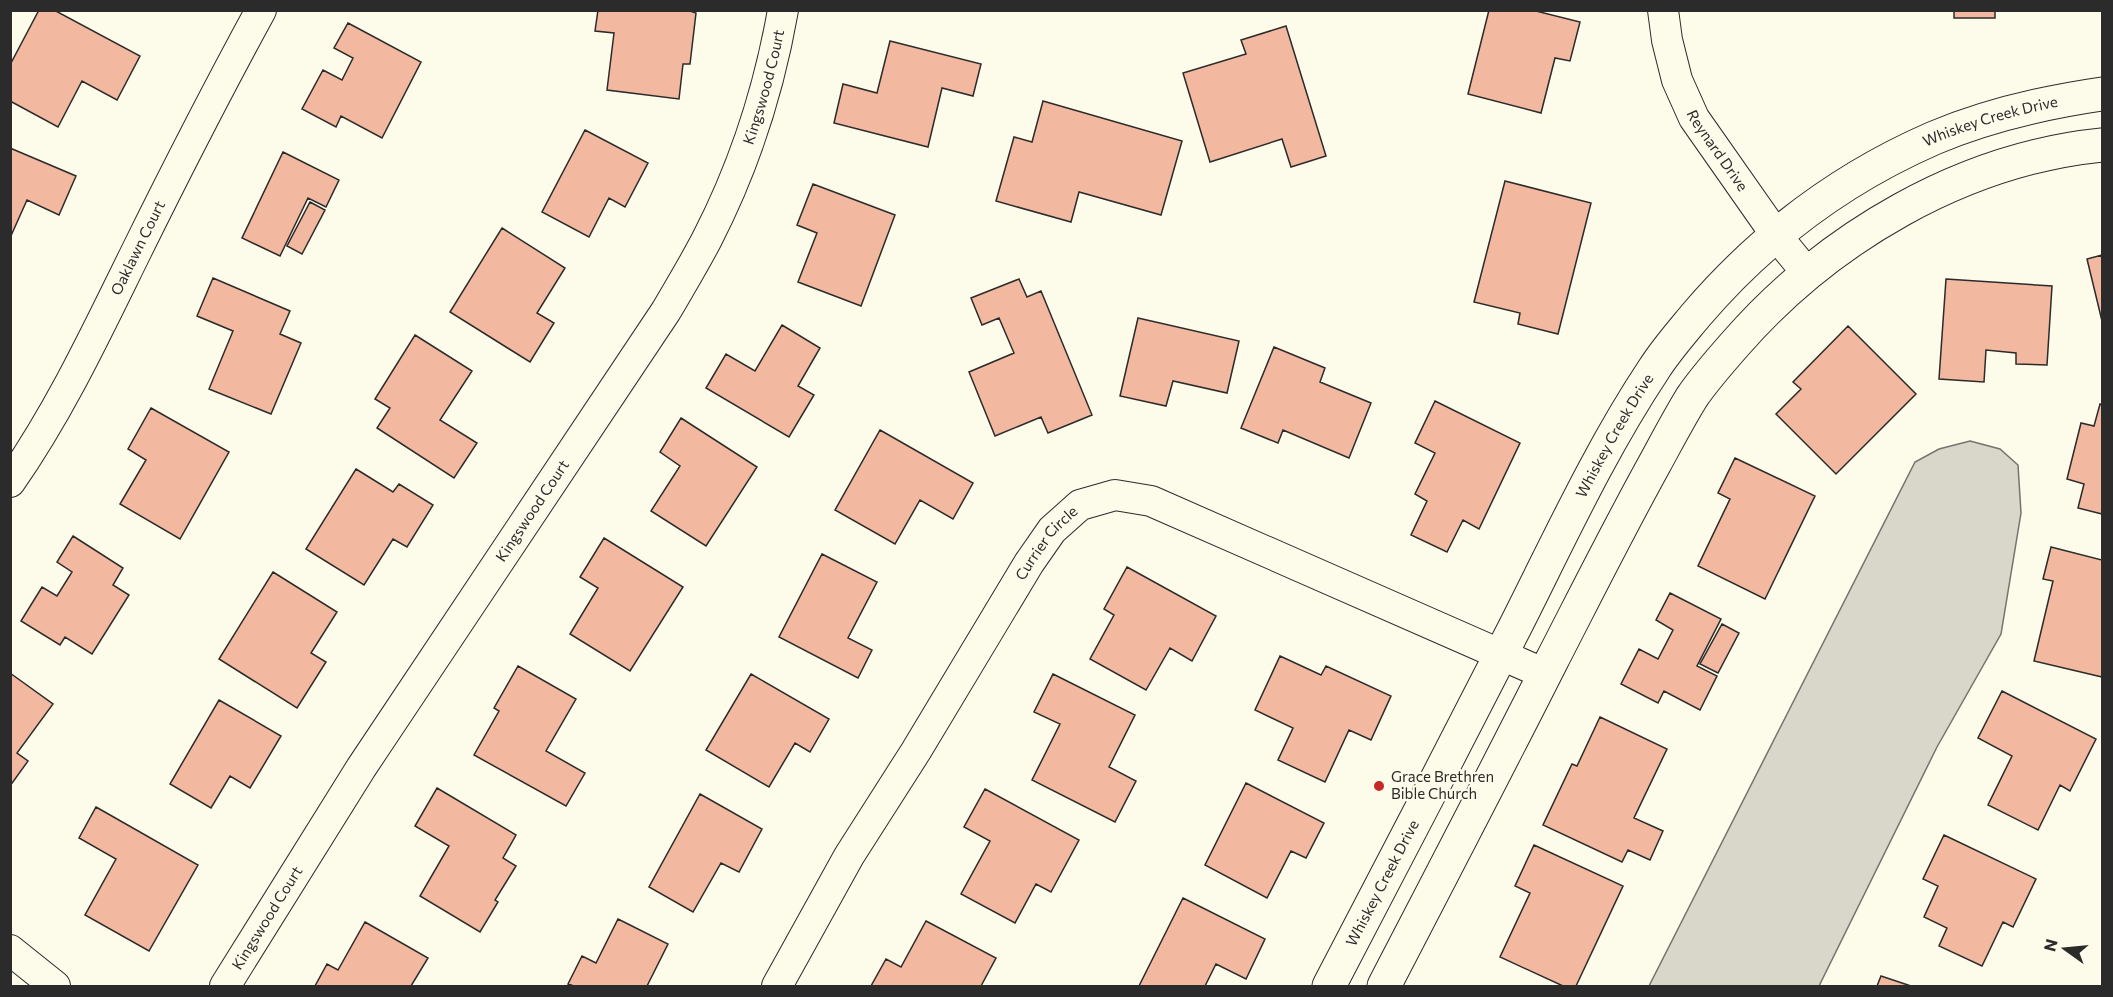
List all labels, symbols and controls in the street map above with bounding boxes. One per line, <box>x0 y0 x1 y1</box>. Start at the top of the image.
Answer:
street label: Kingswood Court <box>739 28 787 147</box>
street label: Whiskey Creek Drive <box>1920 92 2059 150</box>
street label: Reynard Drive <box>1684 107 1752 194</box>
street label: Oaklawn Court <box>106 197 168 298</box>
street label: Whiskey Creek Drive <box>1571 370 1657 500</box>
street label: Kingswood Court <box>491 456 572 565</box>
street label: Currier Circle <box>1011 502 1081 583</box>
place label: Grace Brethren Bible Church <box>1391 767 1494 802</box>
marker: Grace Brethren Bible Church <box>1372 779 1386 793</box>
street label: Whiskey Creek Drive <box>1341 816 1422 949</box>
street label: Kingswood Court <box>228 863 305 973</box>
north arrow <box>2035 919 2095 979</box>
text: N <box>2039 937 2061 953</box>

